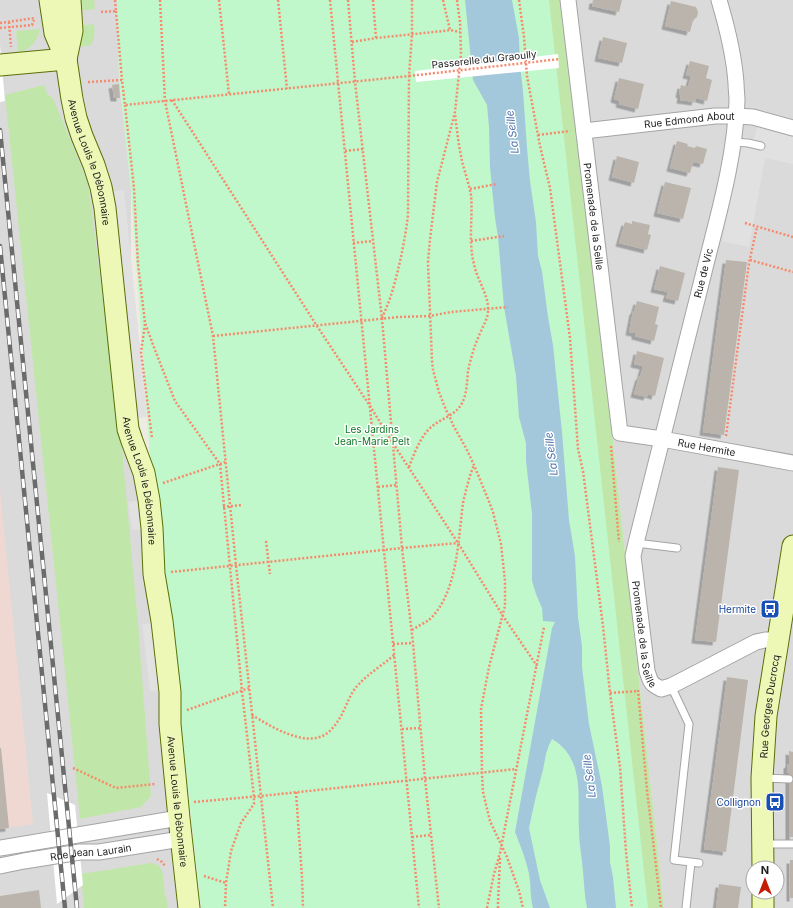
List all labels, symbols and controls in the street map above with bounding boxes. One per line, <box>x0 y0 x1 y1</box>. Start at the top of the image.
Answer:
street label: Passerelle du Graoully <box>431 47 537 70</box>
street label: Avenue Louis le Débonnaire <box>66 98 113 226</box>
water label: La Seille <box>502 109 522 155</box>
street label: Rue Edmond About <box>643 110 735 130</box>
street label: Promenade de la Seille <box>582 162 606 271</box>
street label: Rue de Vic <box>691 247 715 299</box>
street label: Avenue Louis le Débonnaire <box>121 416 159 545</box>
park label: Les Jardins Jean-Marie Pelt <box>334 423 410 447</box>
water label: La Seille <box>541 431 561 477</box>
street label: Rue Hermite <box>677 436 737 458</box>
street label: Promenade de la Seille <box>630 580 659 690</box>
bus stop icon: Hermite <box>759 598 781 620</box>
place label: Hermite <box>719 603 756 615</box>
street label: Rue Georges Ducrocq <box>757 654 782 759</box>
street label: Avenue Louis le Débonnaire <box>165 735 190 868</box>
water label: La Seille <box>579 753 599 799</box>
bus stop icon: Collignon <box>764 791 786 813</box>
place label: Collignon <box>716 796 761 808</box>
street label: Rue Jean Laurain <box>49 841 132 863</box>
north arrow <box>745 860 785 900</box>
text: N <box>761 863 769 877</box>

